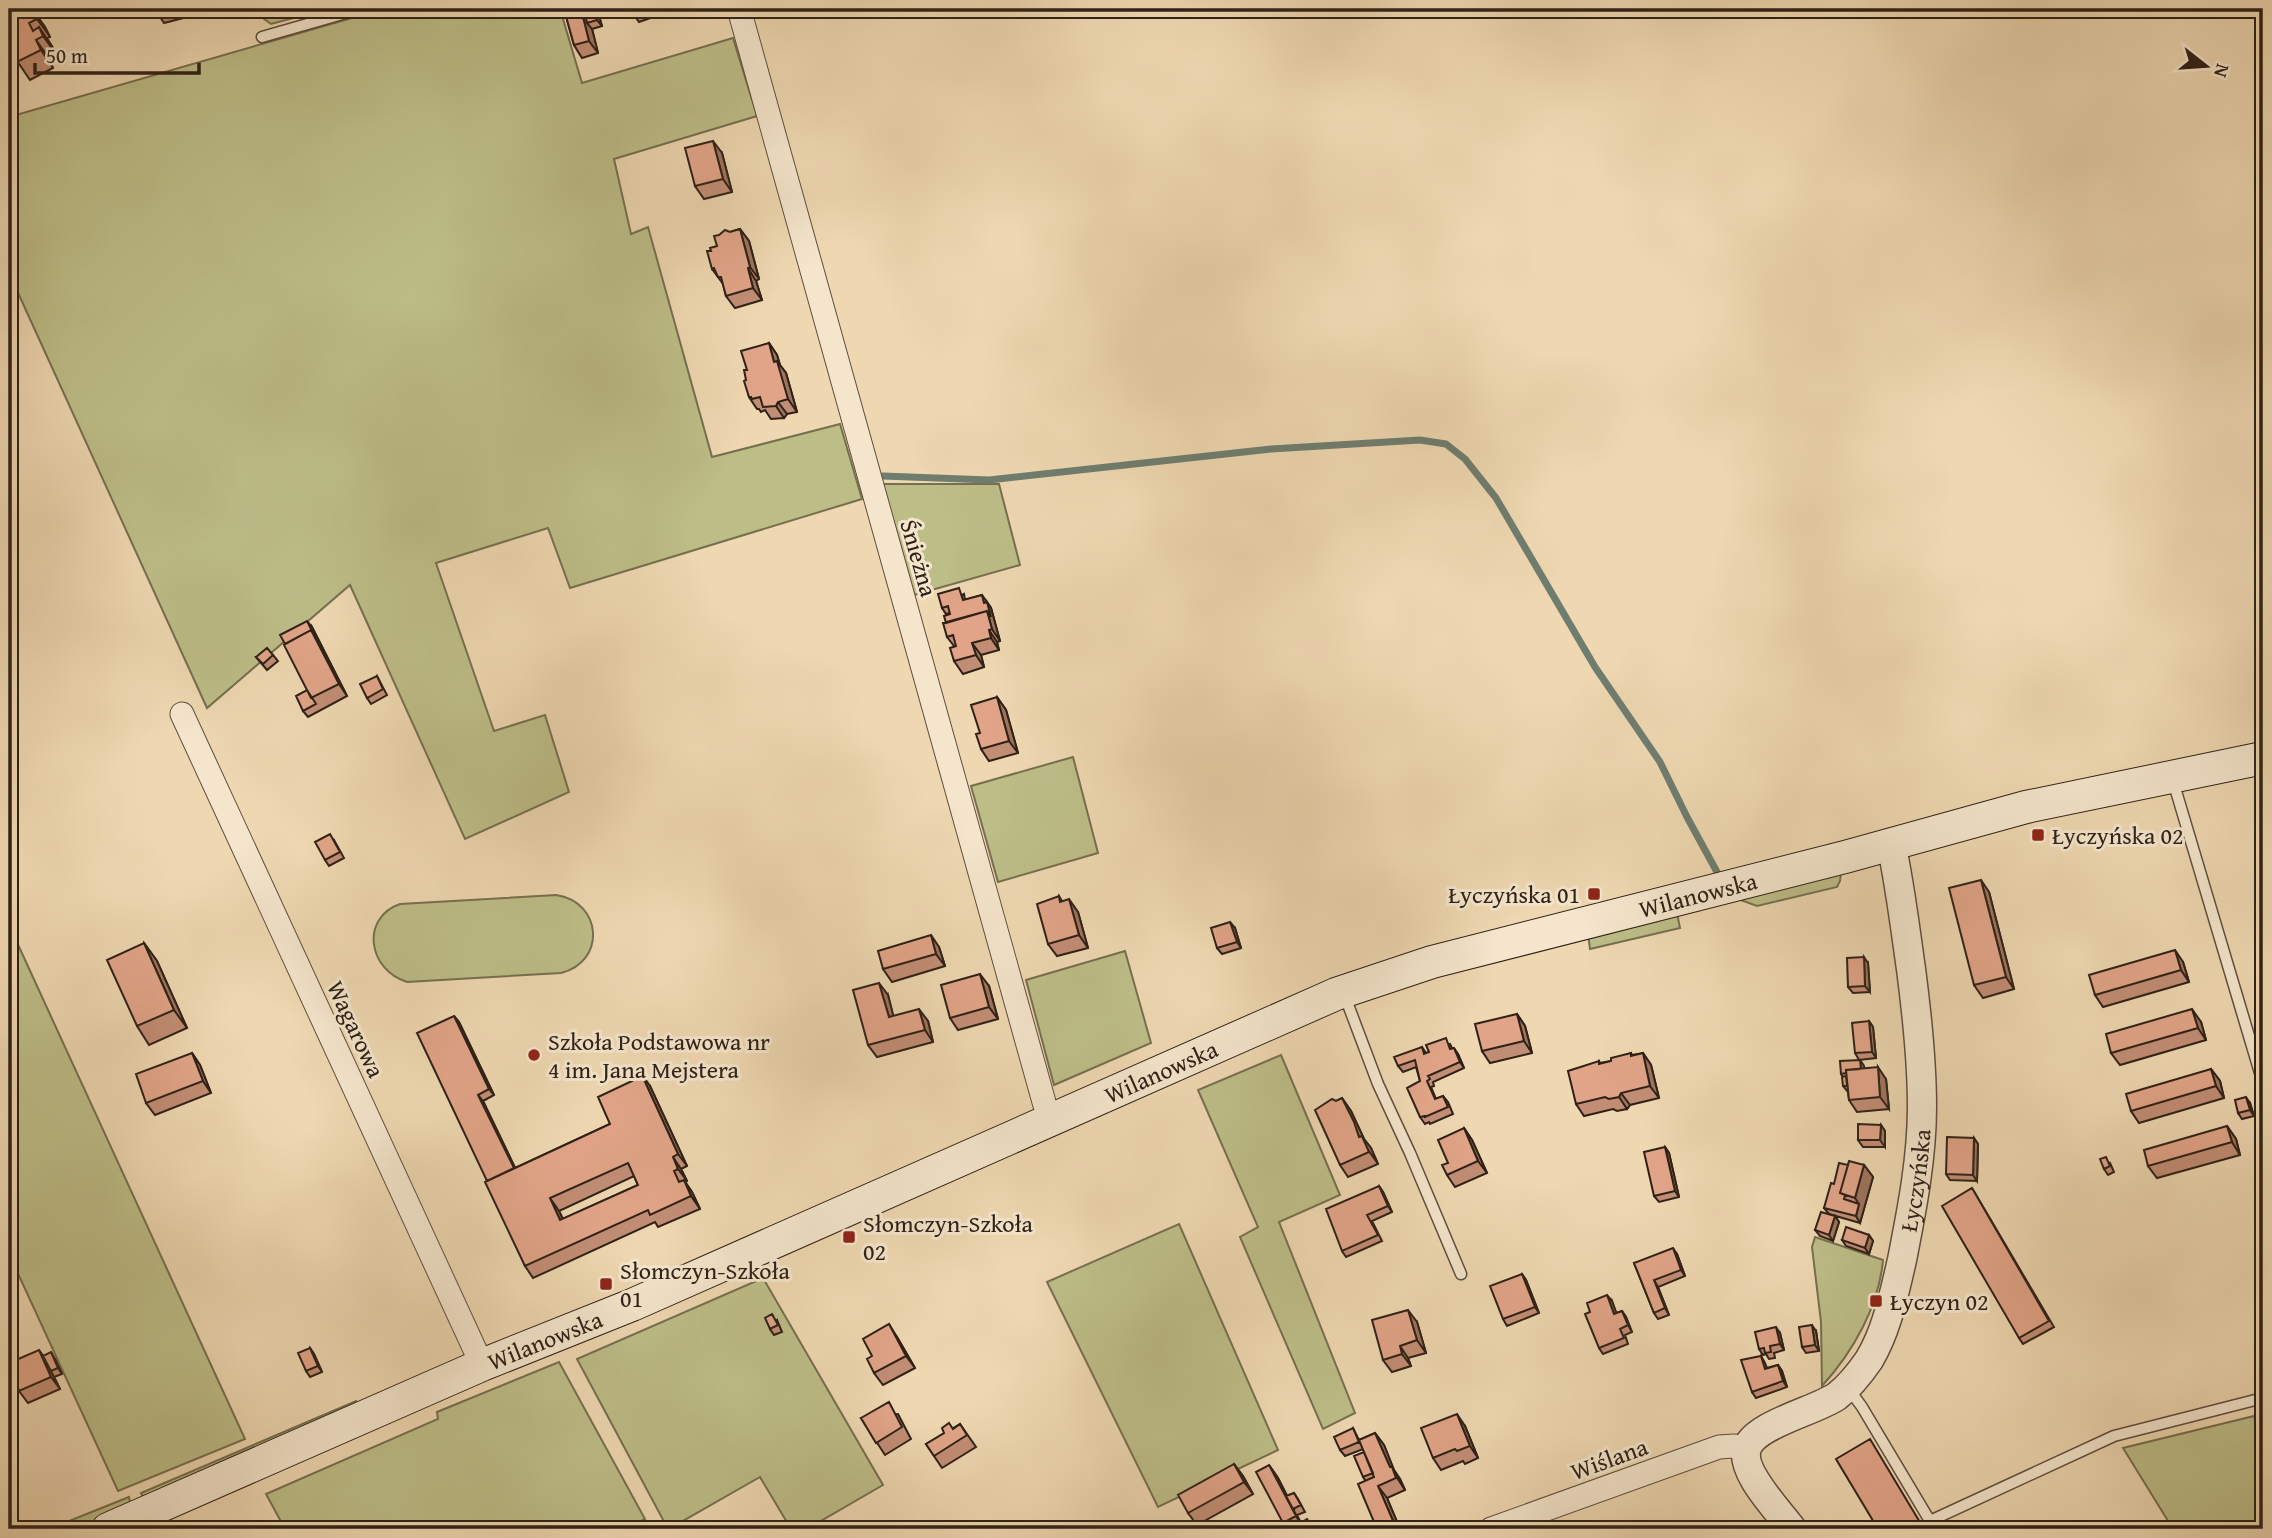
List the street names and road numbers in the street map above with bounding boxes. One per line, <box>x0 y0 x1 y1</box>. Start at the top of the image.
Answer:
street label: Śnieżna <box>891 515 947 601</box>
street label: Wilanowska <box>1635 862 1761 926</box>
street label: Wagarowa <box>318 975 394 1084</box>
street label: Wilanowska <box>1098 1031 1224 1112</box>
street label: Łyczyńska <box>1890 1127 1939 1235</box>
street label: Wilanowska <box>482 1301 608 1379</box>
street label: Wiślana <box>1566 1429 1653 1489</box>

